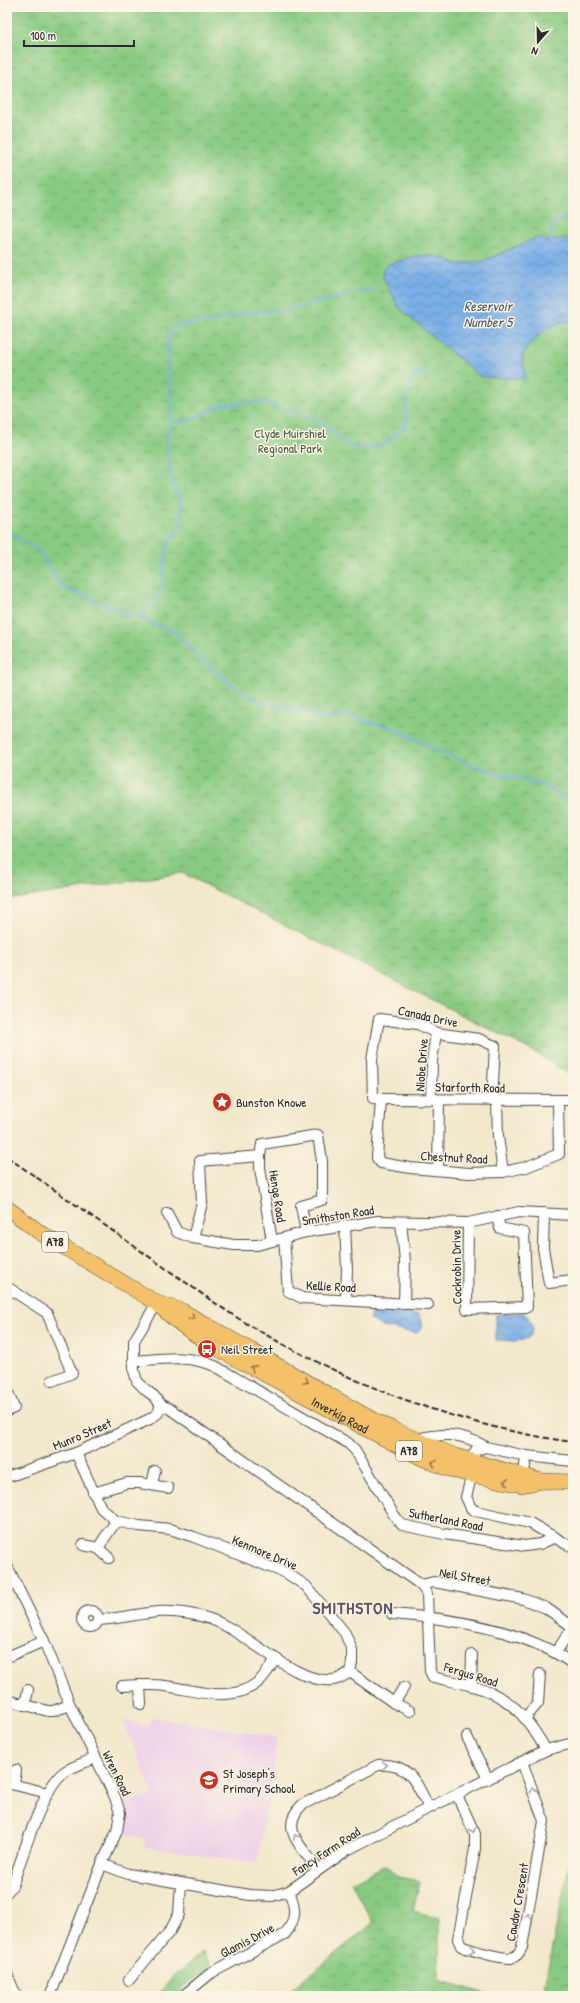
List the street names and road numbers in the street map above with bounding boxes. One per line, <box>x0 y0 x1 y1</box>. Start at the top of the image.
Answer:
street label: Canada Drive <box>396 1001 460 1031</box>
street label: Niobe Drive <box>410 1038 432 1092</box>
street label: Starforth Road <box>435 1077 505 1097</box>
street label: Chestnut Road <box>420 1146 488 1168</box>
street label: Henge Road <box>265 1169 291 1223</box>
street label: Smithston Road <box>301 1200 375 1230</box>
street label: Cockrobin Drive <box>446 1230 466 1304</box>
road number: A78 <box>42 1232 68 1252</box>
street label: Kellie Road <box>306 1276 356 1296</box>
street label: Inverkip Road <box>308 1392 372 1438</box>
street label: Munro Street <box>50 1413 115 1454</box>
road number: A78 <box>396 1441 422 1461</box>
street label: Sutherland Road <box>407 1503 485 1535</box>
street label: Kenmore Drive <box>229 1530 301 1574</box>
street label: Neil Street <box>438 1563 493 1589</box>
street label: Fergus Road <box>441 1657 500 1691</box>
street label: Wren Road <box>98 1747 136 1799</box>
street label: Fancy Farm Road <box>288 1822 363 1880</box>
street label: Cawdor Crescent <box>501 1861 533 1943</box>
street label: Glamis Drive <box>217 1918 277 1962</box>

